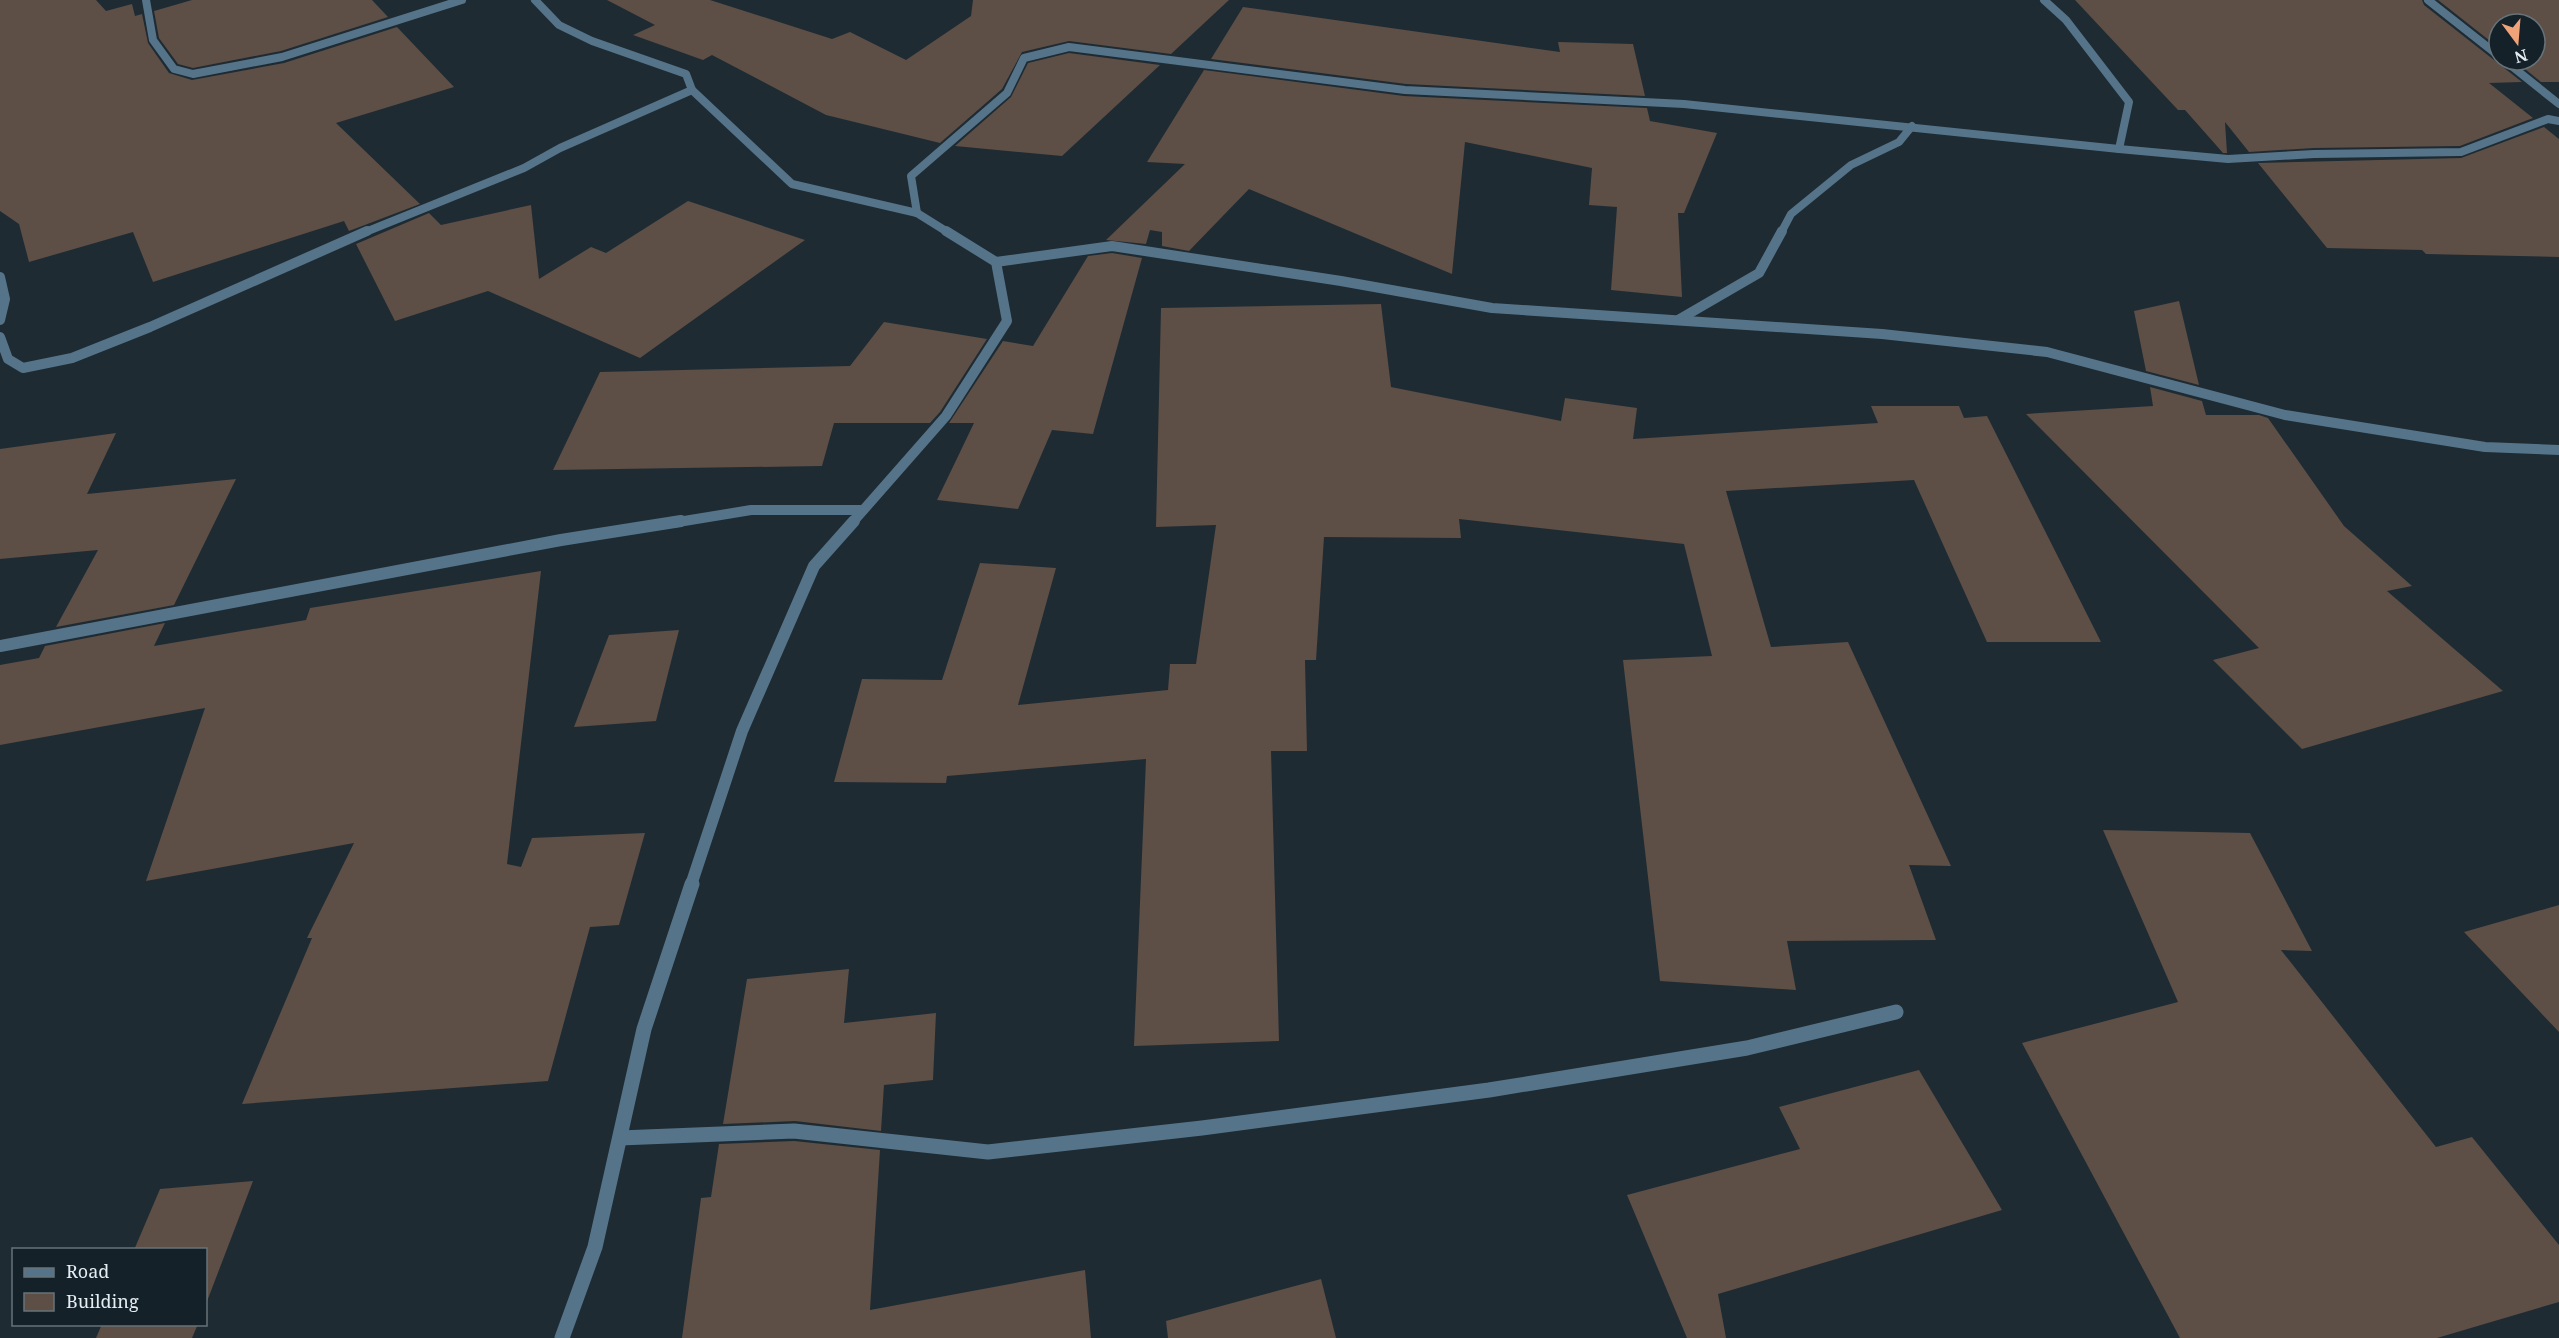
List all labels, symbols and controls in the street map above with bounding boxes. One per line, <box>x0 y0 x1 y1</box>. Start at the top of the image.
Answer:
north arrow <box>2487 12 2547 72</box>
text: N <box>2512 44 2530 69</box>
legend <box>12 1248 207 1326</box>
text: Road <box>66 1259 109 1283</box>
text: Building <box>66 1289 139 1313</box>

